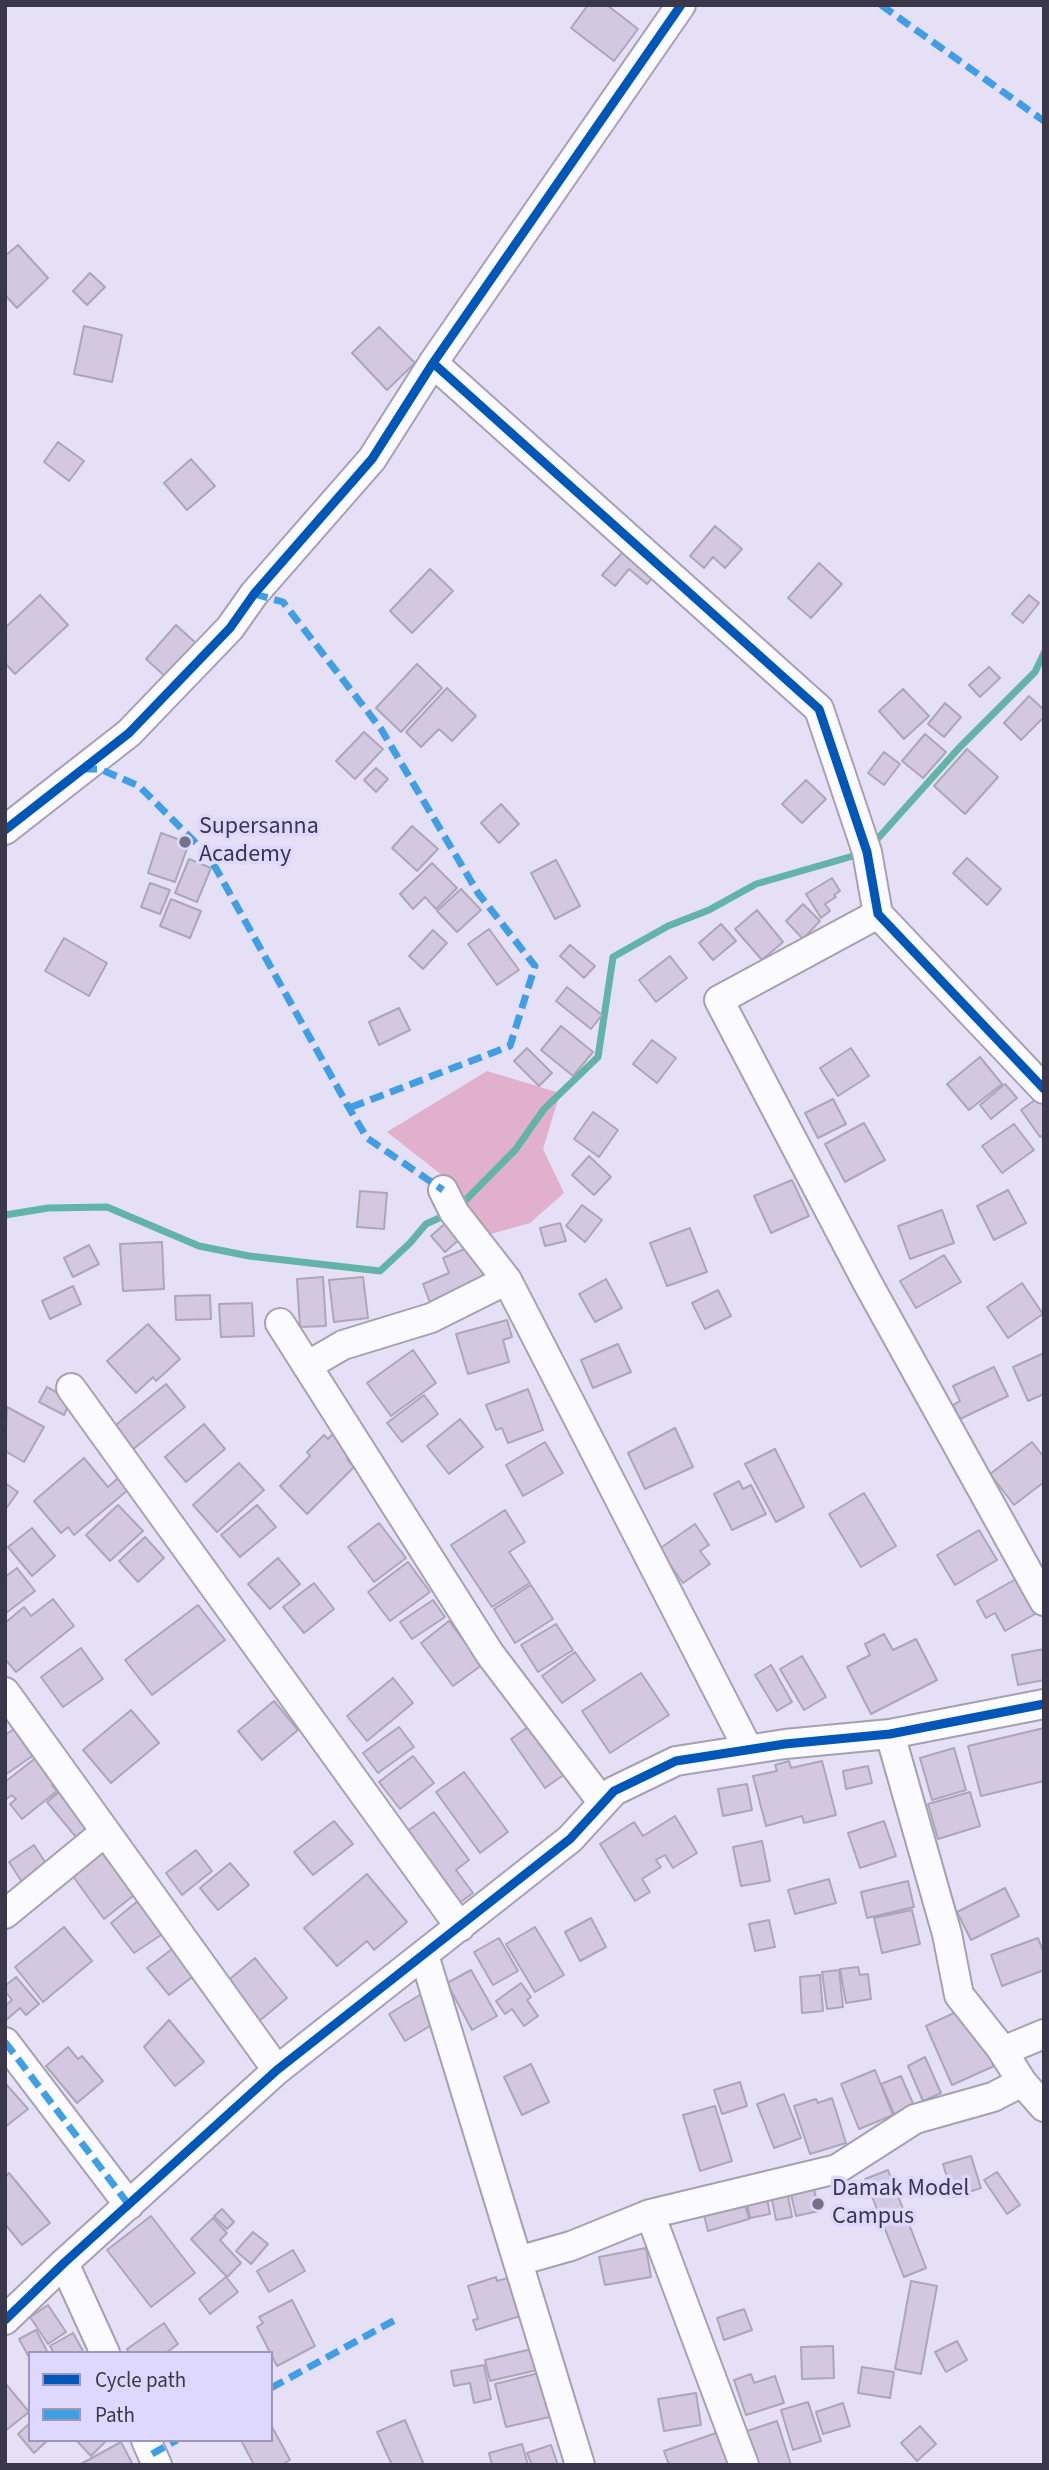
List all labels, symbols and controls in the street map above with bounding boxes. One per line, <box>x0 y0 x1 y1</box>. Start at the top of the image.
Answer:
place label: Supersanna Academy <box>199 814 319 870</box>
marker: Supersanna Academy <box>177 834 193 850</box>
place label: Damak Model Campus <box>832 2176 969 2232</box>
marker: Damak Model Campus <box>810 2196 826 2212</box>
legend <box>28 2351 273 2442</box>
text: Cycle path <box>95 2365 186 2395</box>
text: Path <box>95 2400 135 2430</box>

